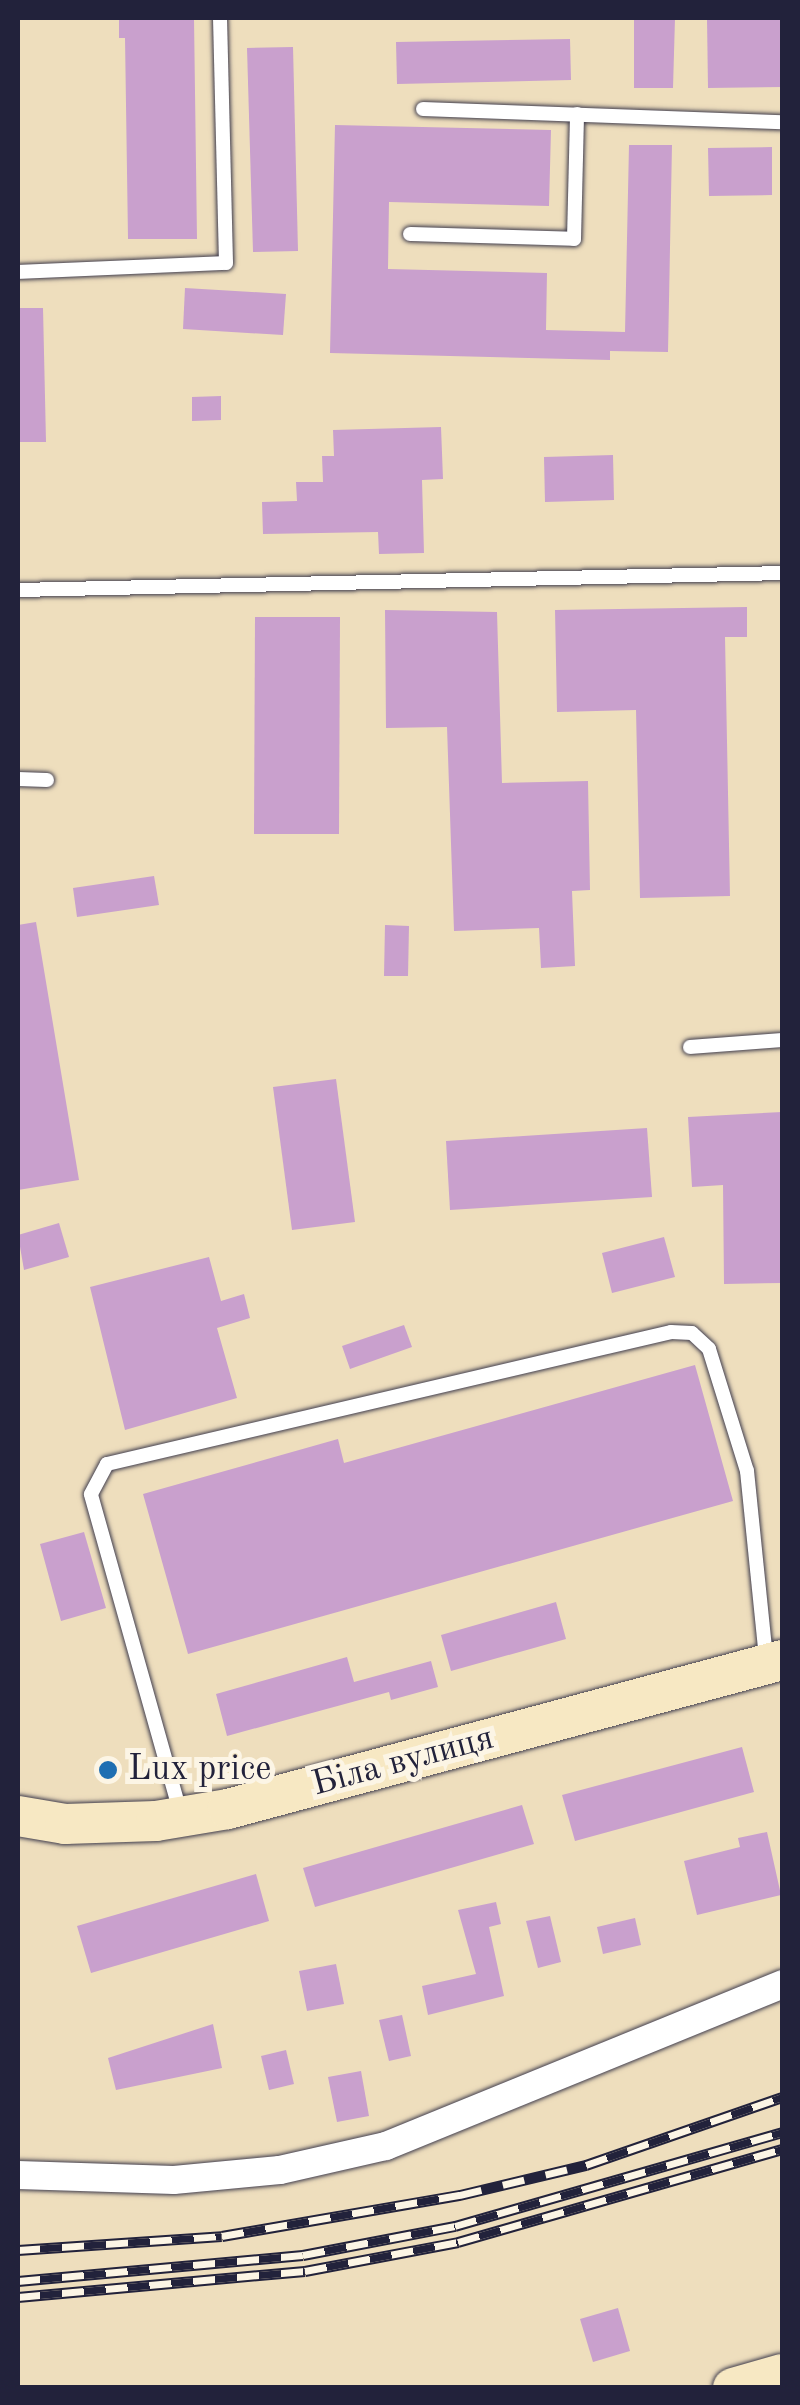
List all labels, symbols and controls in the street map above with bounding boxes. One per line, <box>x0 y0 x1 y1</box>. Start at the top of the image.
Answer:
street label: Біла вулиця <box>308 1718 498 1806</box>
place label: Lux price <box>128 1749 271 1791</box>
marker: Lux price <box>97 1759 119 1781</box>

